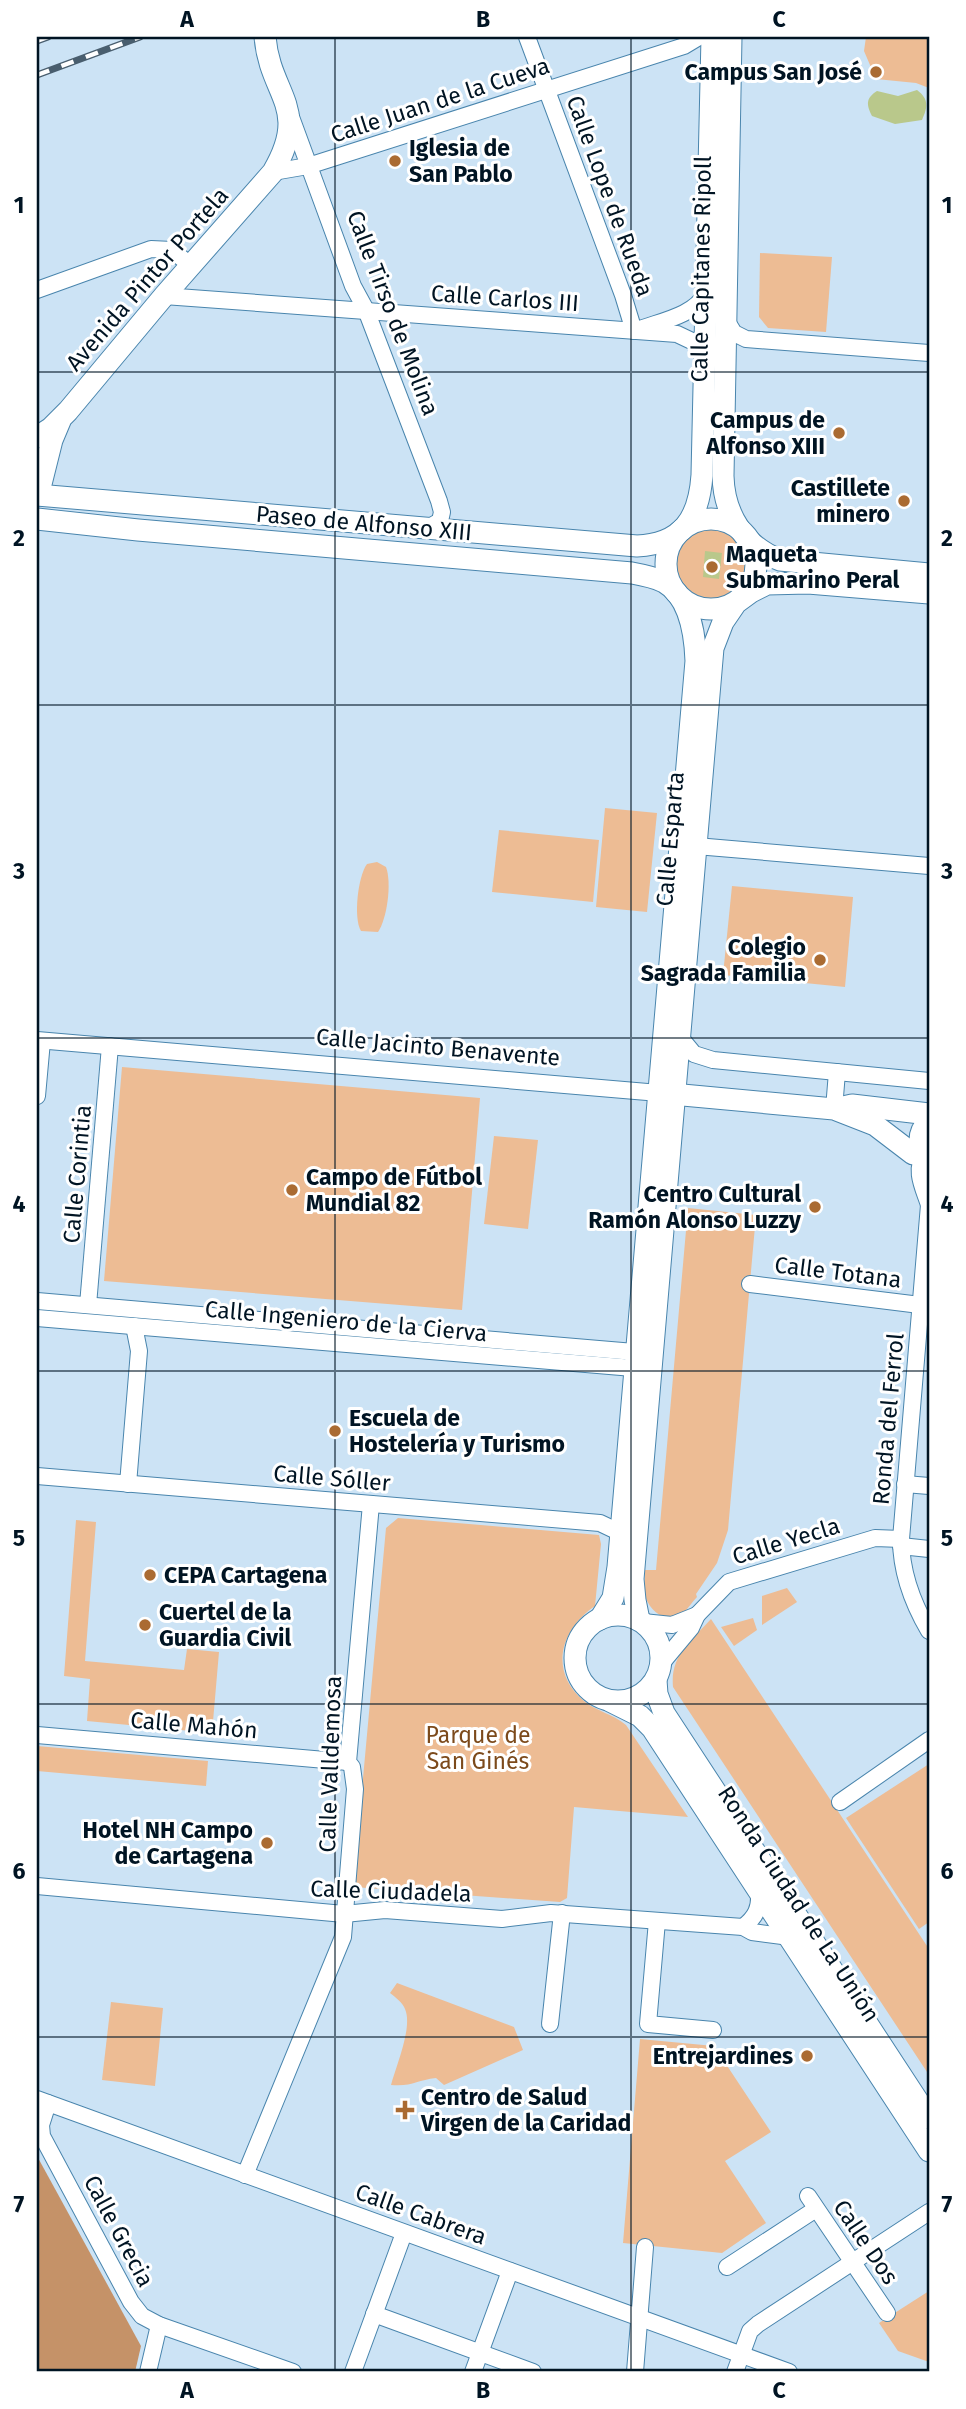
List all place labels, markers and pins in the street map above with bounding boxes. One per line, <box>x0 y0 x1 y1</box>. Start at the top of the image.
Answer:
place label: Campus San José <box>685 58 862 86</box>
marker: Campus San José <box>868 64 884 80</box>
place label: Iglesia de San Pablo <box>409 134 513 188</box>
marker: Iglesia de San Pablo <box>387 153 403 169</box>
place label: Campus de Alfonso XIII <box>705 406 825 460</box>
marker: Campus de Alfonso XIII <box>831 425 847 441</box>
place label: Castillete minero <box>791 474 890 528</box>
marker: Castillete minero <box>896 493 912 509</box>
place label: Maqueta Submarino Peral <box>726 540 900 594</box>
marker: Maqueta Submarino Peral <box>704 559 720 575</box>
place label: Colegio Sagrada Familia <box>641 933 806 987</box>
marker: Colegio Sagrada Familia <box>812 952 828 968</box>
place label: Campo de Fútbol Mundial 82 <box>306 1163 482 1217</box>
place label: Centro Cultural Ramón Alonso Luzzy <box>588 1180 802 1234</box>
marker: Campo de Fútbol Mundial 82 <box>284 1182 300 1198</box>
marker: Centro Cultural Ramón Alonso Luzzy <box>807 1199 823 1215</box>
place label: Escuela de Hostelería y Turismo <box>349 1404 565 1458</box>
marker: Escuela de Hostelería y Turismo <box>327 1423 343 1439</box>
place label: CEPA Cartagena <box>164 1561 327 1589</box>
marker: CEPA Cartagena <box>142 1567 158 1583</box>
place label: Cuertel de la Guardia Civil <box>159 1598 292 1652</box>
marker: Cuertel de la Guardia Civil <box>137 1617 153 1633</box>
place label: Hotel NH Campo de Cartagena <box>83 1816 253 1870</box>
marker: Hotel NH Campo de Cartagena <box>259 1835 275 1851</box>
place label: Entrejardines <box>653 2042 793 2070</box>
marker: Entrejardines <box>799 2048 815 2064</box>
place label: Centro de Salud Virgen de la Caridad <box>420 2083 631 2137</box>
marker: Centro de Salud Virgen de la Caridad <box>395 2100 415 2120</box>

